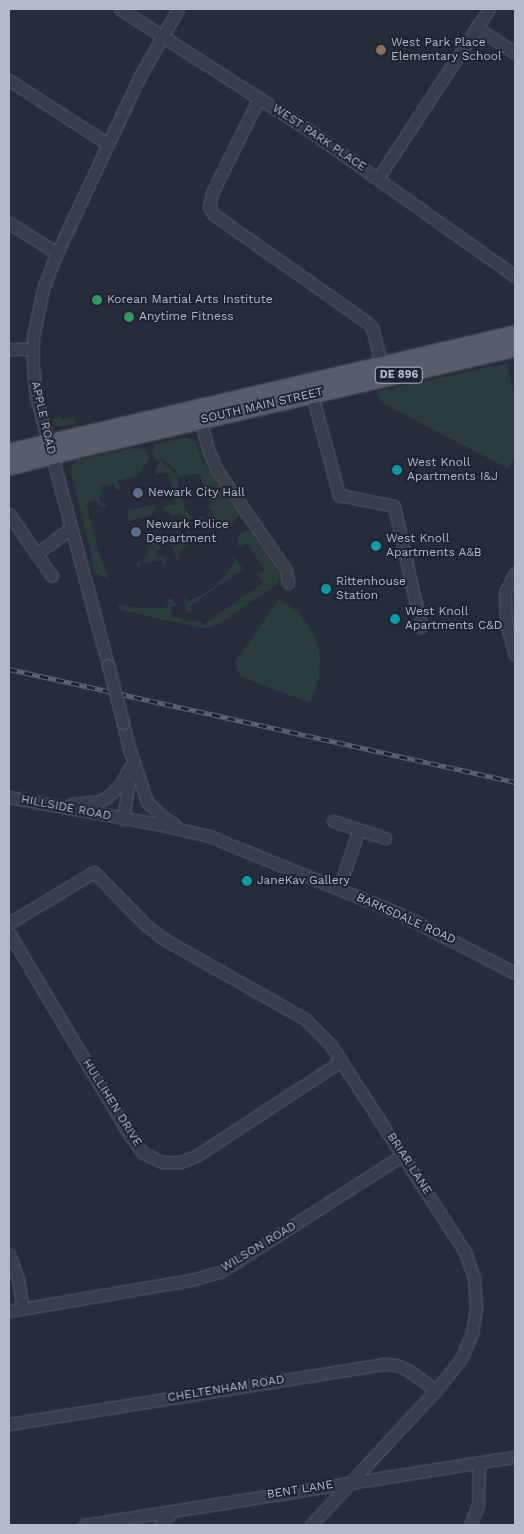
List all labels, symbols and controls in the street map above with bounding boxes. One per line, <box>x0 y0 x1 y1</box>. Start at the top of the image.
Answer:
place label: West Park Place Elementary School <box>391 36 502 64</box>
marker: West Park Place Elementary School <box>375 44 387 56</box>
street label: WEST PARK PLACE <box>269 101 369 175</box>
place label: Korean Martial Arts Institute <box>107 293 274 307</box>
marker: Korean Martial Arts Institute <box>91 294 103 306</box>
place label: Anytime Fitness <box>139 310 234 324</box>
marker: Anytime Fitness <box>123 311 135 323</box>
road number: DE 896 <box>374 366 424 384</box>
street label: APPLE ROAD <box>28 380 58 456</box>
street label: SOUTH MAIN STREET <box>199 385 325 427</box>
place label: West Knoll Apartments I&J <box>407 456 498 484</box>
marker: West Knoll Apartments I&J <box>391 464 403 476</box>
place label: Newark City Hall <box>148 486 246 500</box>
marker: Newark City Hall <box>132 487 144 499</box>
place label: Newark Police Department <box>146 518 229 546</box>
marker: Newark Police Department <box>130 526 142 538</box>
place label: West Knoll Apartments A&B <box>386 532 482 560</box>
marker: West Knoll Apartments A&B <box>370 540 382 552</box>
place label: Rittenhouse Station <box>336 575 406 603</box>
marker: Rittenhouse Station <box>320 583 332 595</box>
place label: West Knoll Apartments C&D <box>405 605 502 633</box>
marker: West Knoll Apartments C&D <box>389 613 401 625</box>
street label: HILLSIDE ROAD <box>20 792 112 824</box>
place label: JaneKav Gallery <box>257 874 350 888</box>
marker: JaneKav Gallery <box>241 875 253 887</box>
street label: BARKSDALE ROAD <box>354 891 458 947</box>
street label: HULLIHEN DRIVE <box>79 1057 145 1149</box>
street label: BRIAR LANE <box>384 1130 434 1198</box>
street label: WILSON ROAD <box>219 1219 299 1275</box>
street label: CHELTENHAM ROAD <box>166 1373 286 1405</box>
street label: BENT LANE <box>266 1478 334 1502</box>

